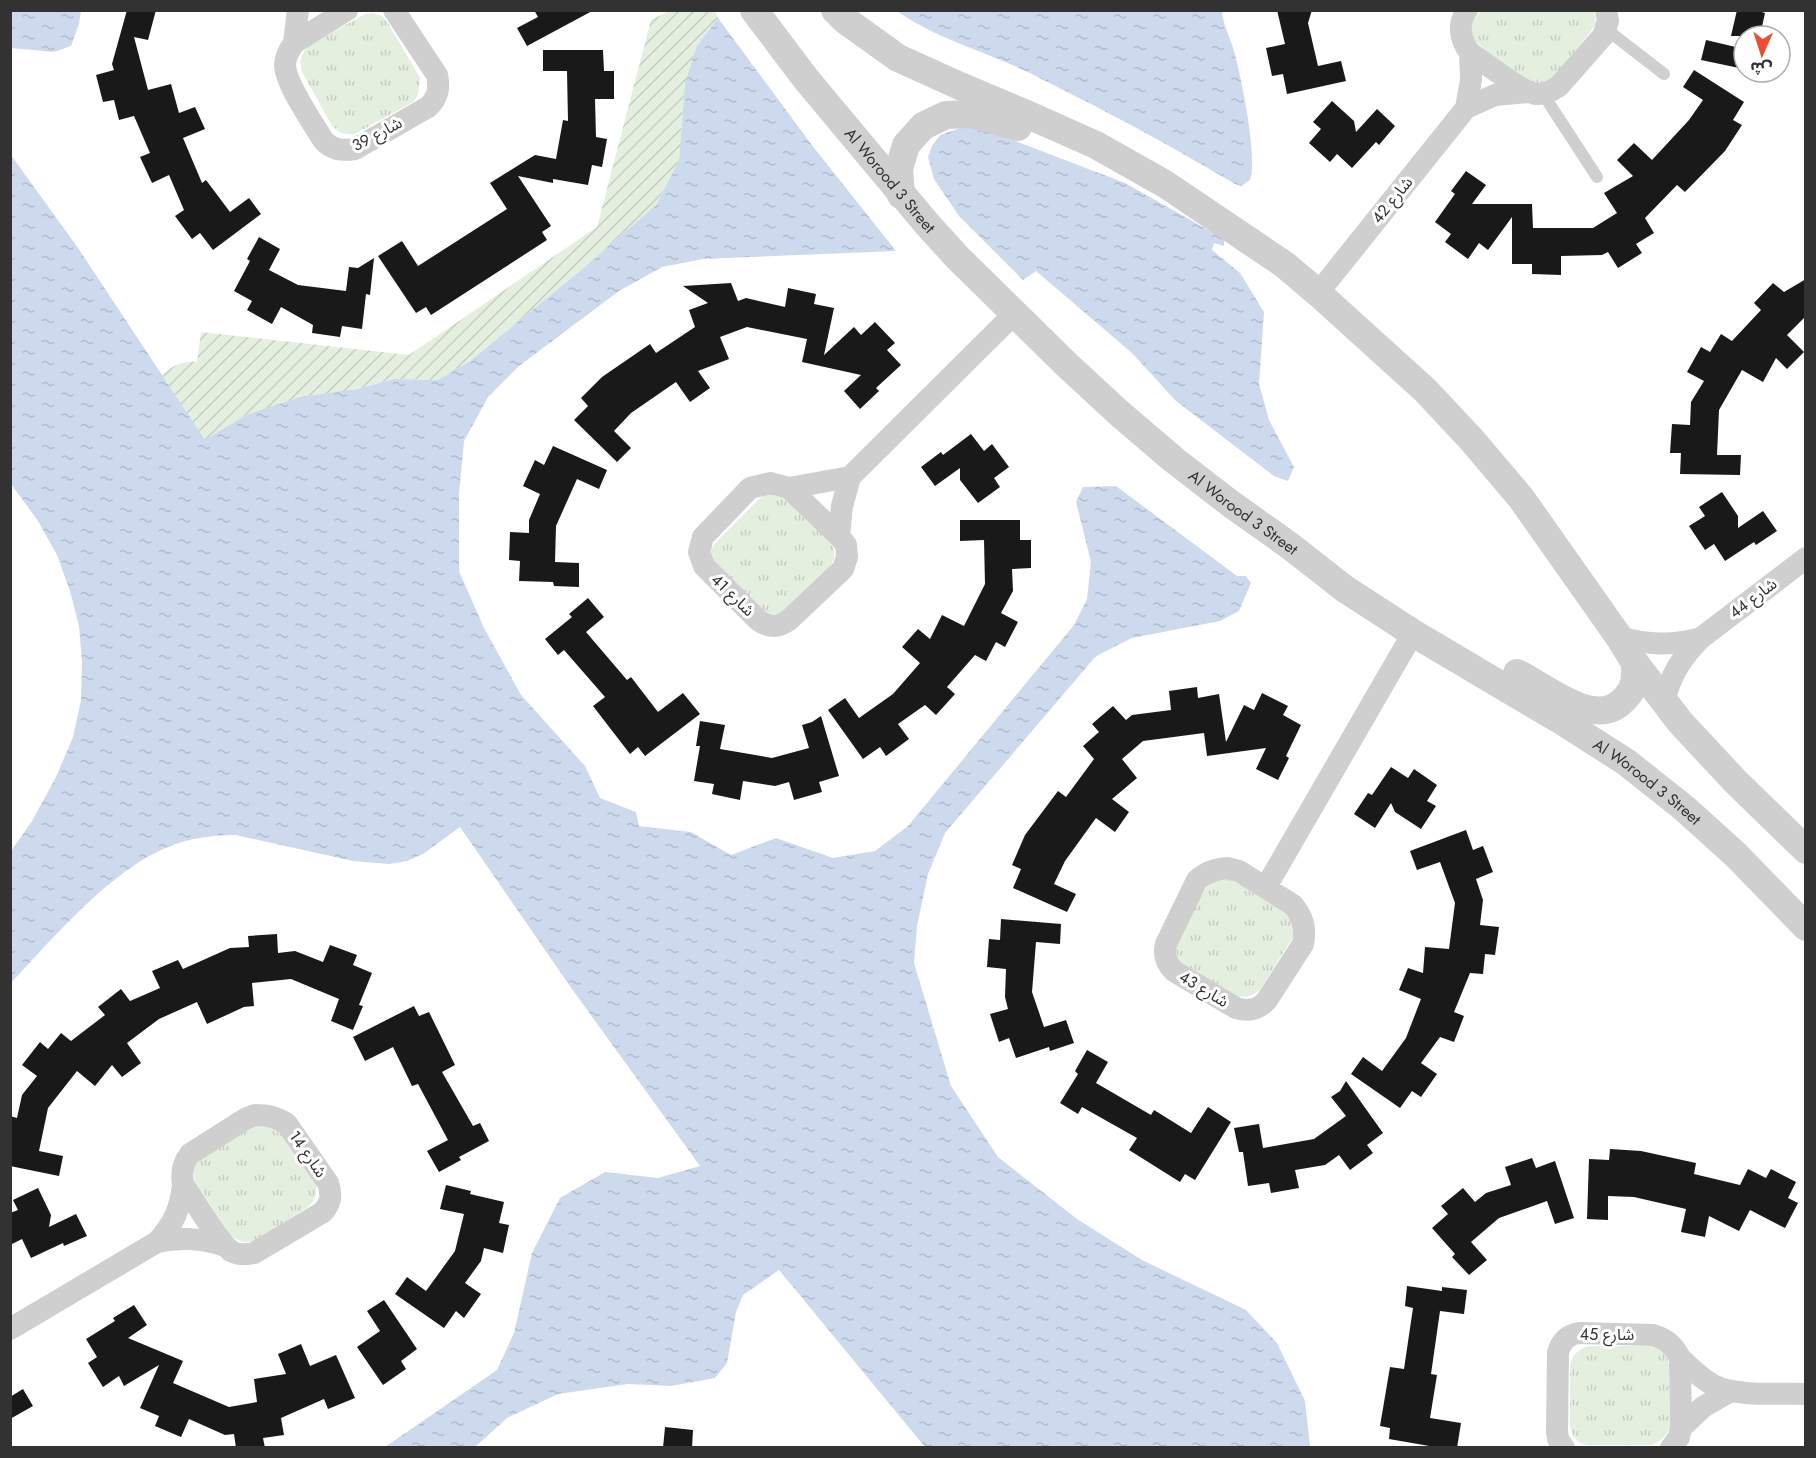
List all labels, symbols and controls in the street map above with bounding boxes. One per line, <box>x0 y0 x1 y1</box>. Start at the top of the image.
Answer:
north arrow <box>1732 24 1792 84</box>
text: ش <box>1750 56 1773 81</box>
street label: شارع 39 <box>348 111 407 158</box>
street label: Al Worood 3 Street <box>840 122 941 238</box>
street label: شارع 42 <box>1366 172 1419 229</box>
street label: Al Worood 3 Street <box>1184 464 1303 560</box>
street label: شارع 41 <box>705 568 760 622</box>
street label: شارع 44 <box>1724 572 1782 624</box>
street label: Al Worood 3 Street <box>1589 732 1707 830</box>
street label: شارع 43 <box>1174 965 1233 1014</box>
street label: شارع 14 <box>283 1126 332 1183</box>
street label: شارع 45 <box>1580 1323 1634 1347</box>

